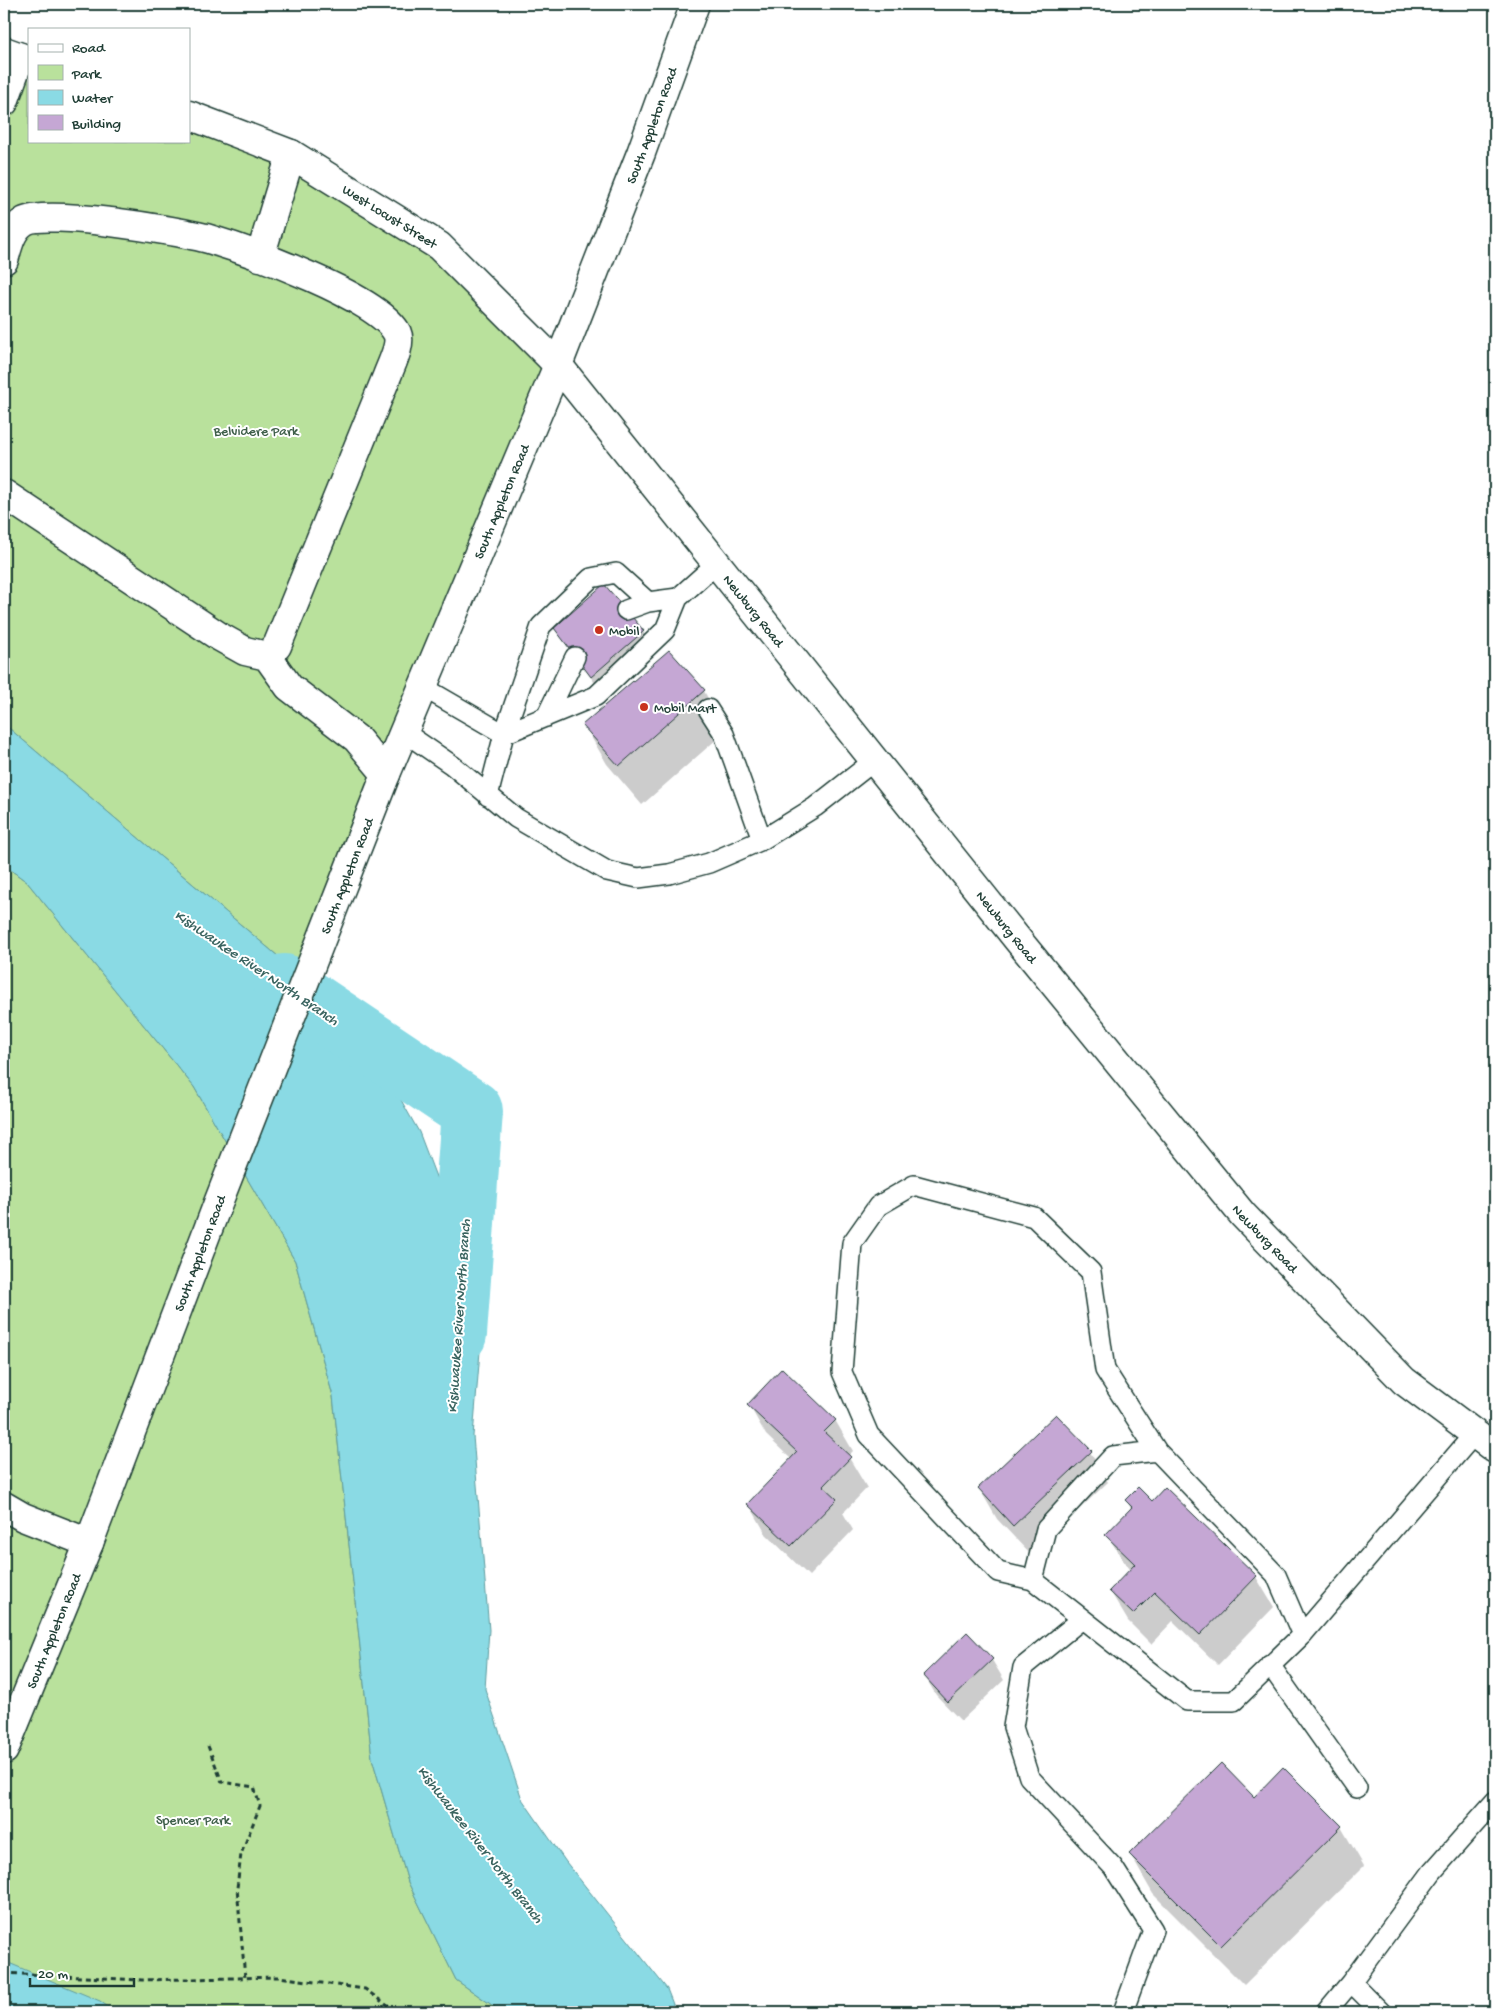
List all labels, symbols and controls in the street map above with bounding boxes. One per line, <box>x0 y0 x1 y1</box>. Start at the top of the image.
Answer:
legend <box>28 28 190 142</box>
text: Road <box>72 40 106 58</box>
street label: South Appleton Road <box>624 64 683 187</box>
text: Park <box>71 66 102 84</box>
text: Water <box>72 90 114 108</box>
text: Building <box>71 116 121 134</box>
street label: West Locust Street <box>338 182 441 254</box>
park label: Belvidere Park <box>213 424 300 441</box>
street label: South Appleton Road <box>471 441 535 562</box>
street label: Newburg Road <box>718 572 787 653</box>
marker: Mobil <box>593 624 605 636</box>
place label: Mobil <box>609 624 640 641</box>
marker: Mobil Mart <box>638 701 650 713</box>
place label: Mobil Mart <box>654 701 717 718</box>
street label: South Appleton Road <box>318 815 380 937</box>
street label: Newburg Road <box>971 888 1041 969</box>
water label: Kishwaukee River North Branch <box>170 907 342 1031</box>
street label: South Appleton Road <box>172 1192 232 1314</box>
street label: Newburg Road <box>1227 1202 1302 1279</box>
water label: Kishwaukee River North Branch <box>444 1218 476 1414</box>
street label: South Appleton Road <box>24 1570 87 1692</box>
water label: Kishwaukee River North Branch <box>413 1763 547 1928</box>
park label: Spencer Park <box>156 1813 232 1830</box>
scale bar <box>30 1956 134 1988</box>
text: 20 m <box>38 1966 68 1984</box>

